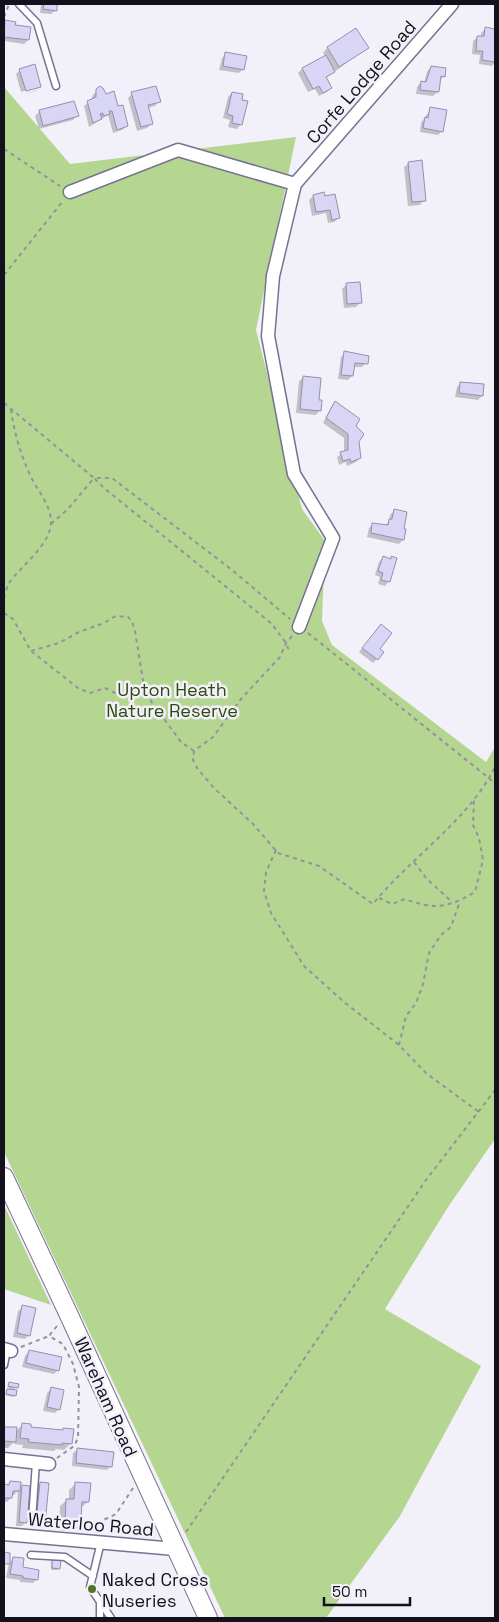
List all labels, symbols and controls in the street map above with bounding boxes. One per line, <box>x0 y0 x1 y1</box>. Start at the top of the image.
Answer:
street label: Corfe Lodge Road <box>301 16 421 148</box>
park label: Upton Heath Nature Reserve <box>106 678 238 722</box>
street label: Wareham Road <box>69 1334 143 1460</box>
street label: Waterloo Road <box>27 1507 155 1541</box>
place label: Naked Cross Nuseries <box>102 1568 209 1612</box>
scale bar <box>324 1574 410 1606</box>
text: 50 m <box>332 1582 367 1601</box>
marker: Naked Cross Nuseries <box>86 1583 98 1595</box>

